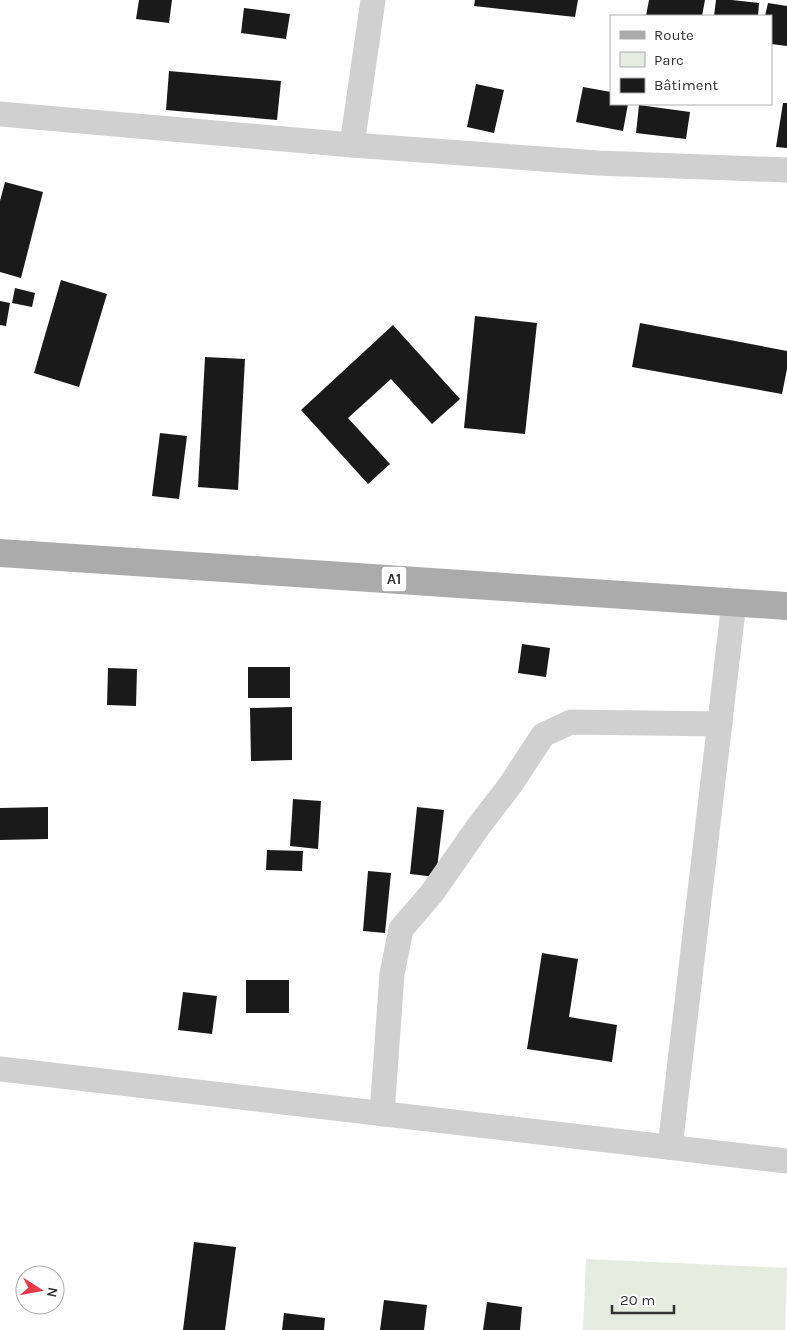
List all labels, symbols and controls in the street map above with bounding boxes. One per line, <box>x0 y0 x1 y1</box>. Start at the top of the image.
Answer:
legend <box>610 15 772 105</box>
text: Route <box>654 26 694 44</box>
text: Parc <box>654 51 684 69</box>
text: Bâtiment <box>654 76 718 94</box>
road number: A1 <box>382 566 406 592</box>
north arrow <box>15 1265 65 1315</box>
scale bar <box>612 1282 674 1314</box>
text: N <box>43 1286 62 1299</box>
text: 20 m <box>620 1291 655 1309</box>

